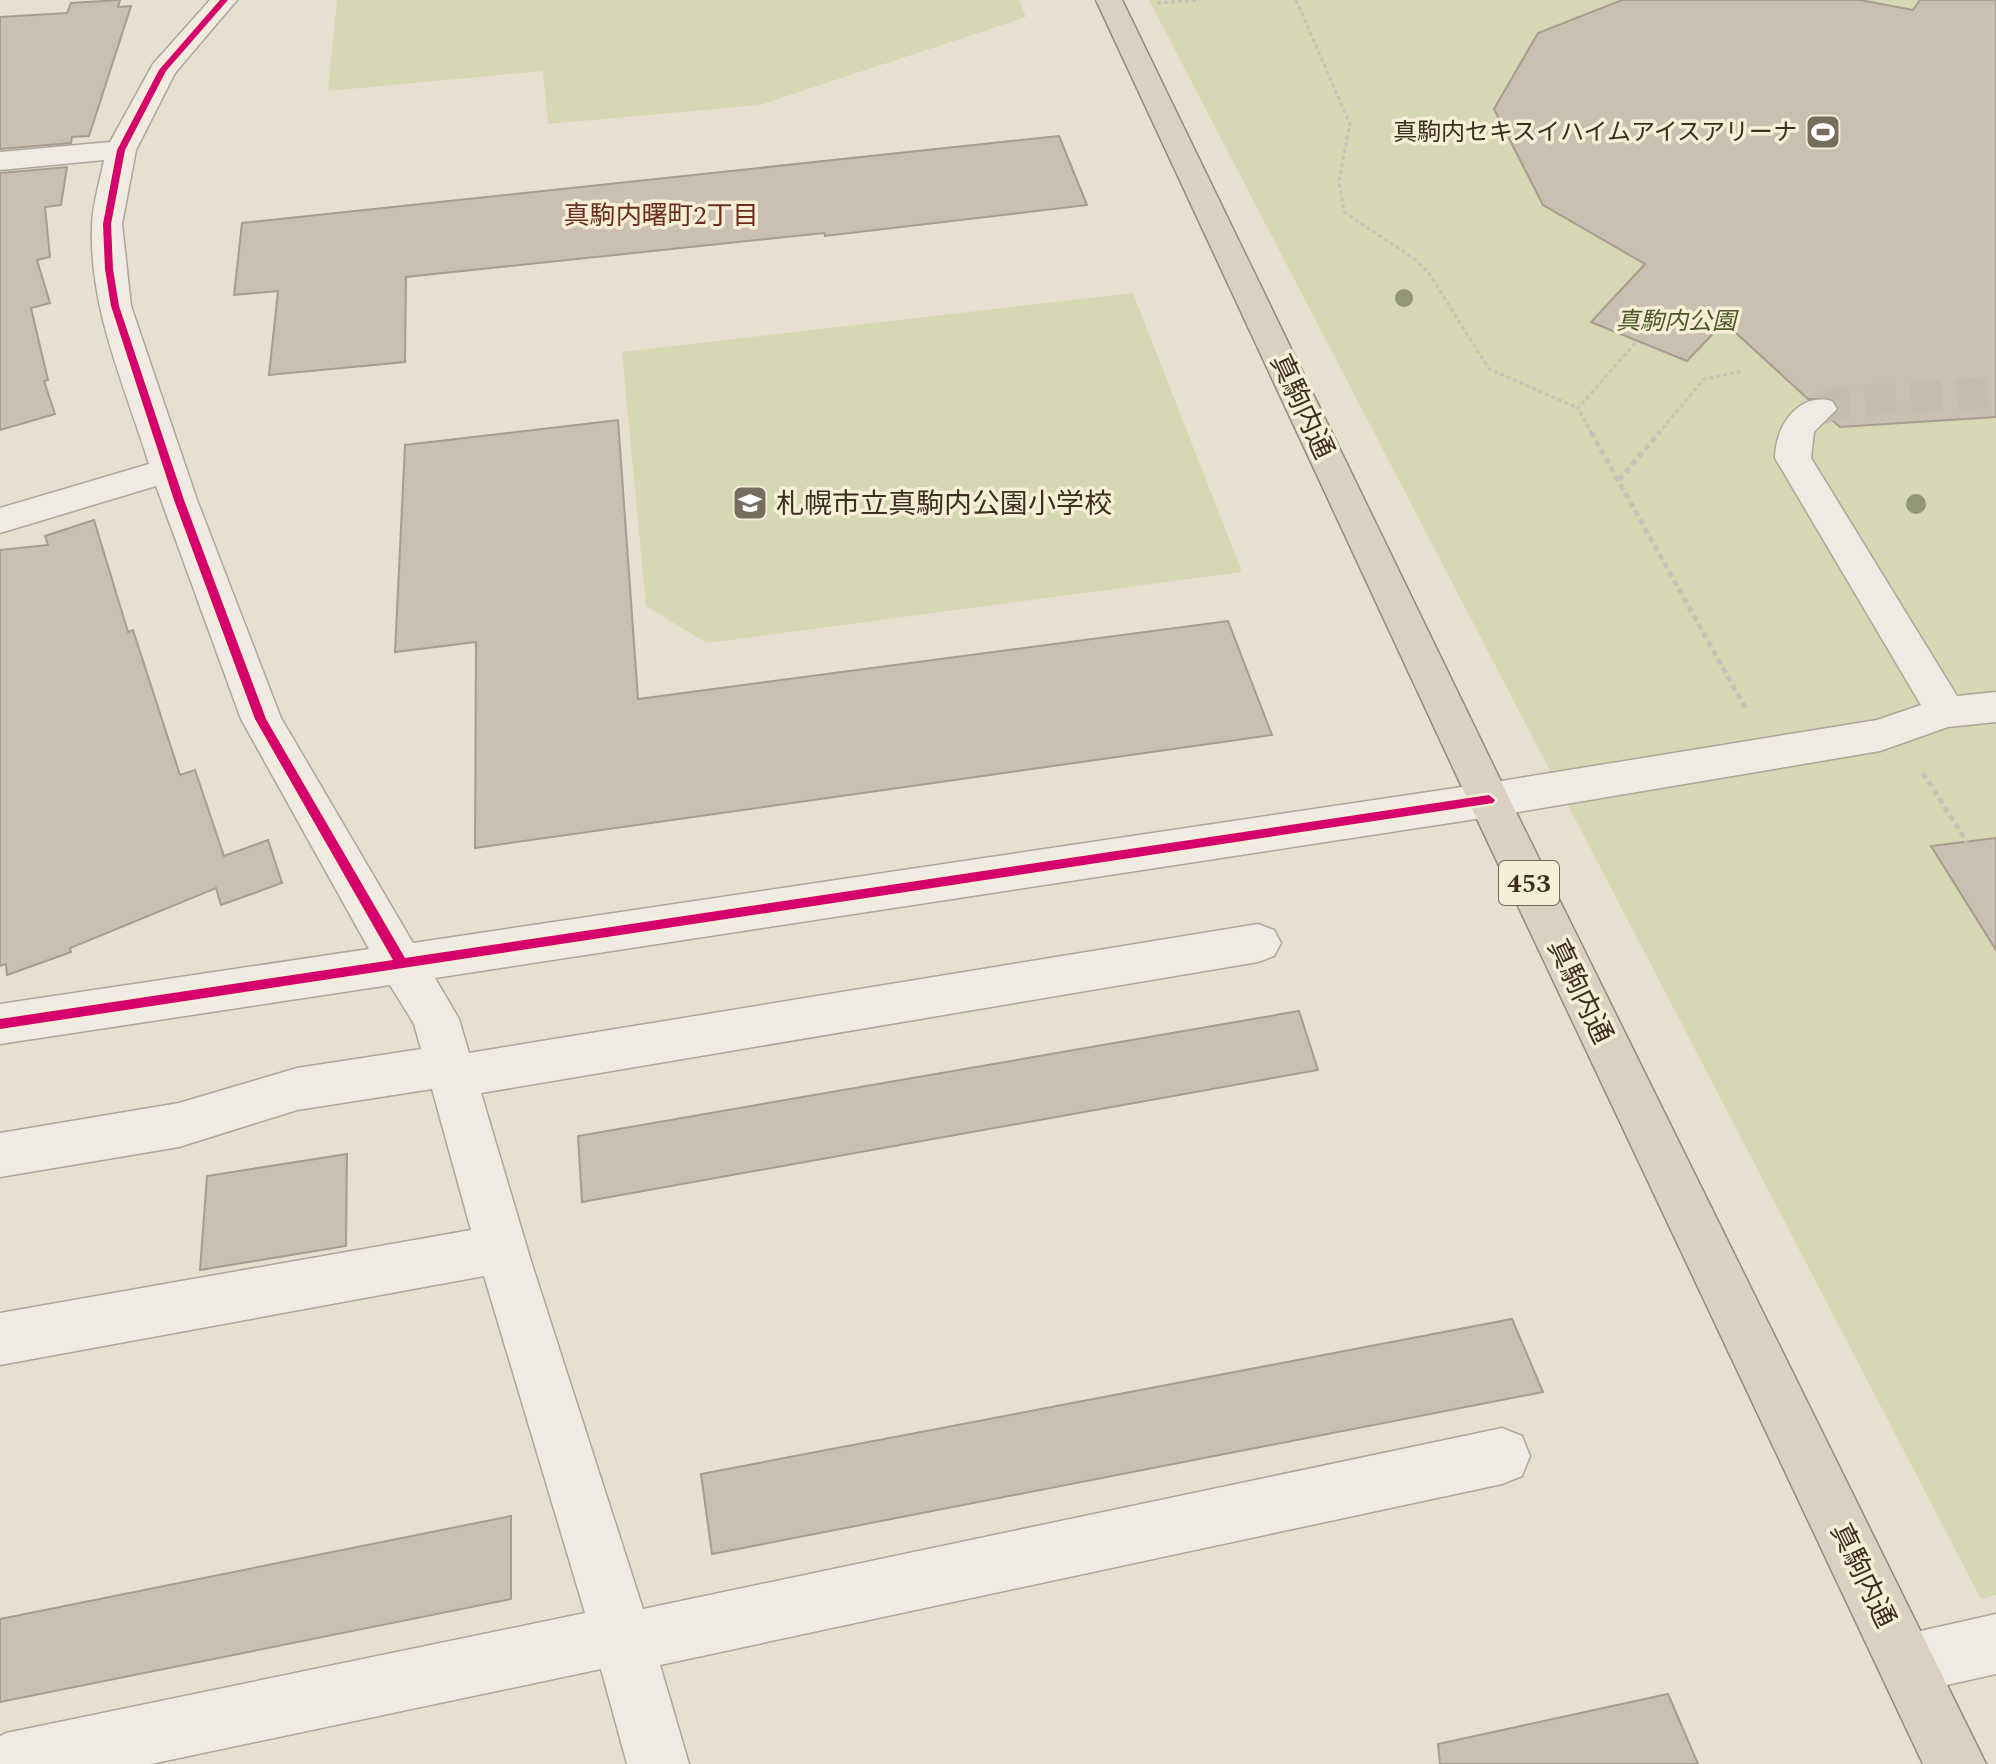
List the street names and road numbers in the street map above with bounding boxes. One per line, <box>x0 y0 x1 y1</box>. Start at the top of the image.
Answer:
street label: 真駒内通 <box>1258 347 1345 466</box>
road number: 453 <box>1499 861 1559 905</box>
street label: 真駒内通 <box>1536 932 1624 1051</box>
street label: 真駒内通 <box>1819 1516 1907 1635</box>

